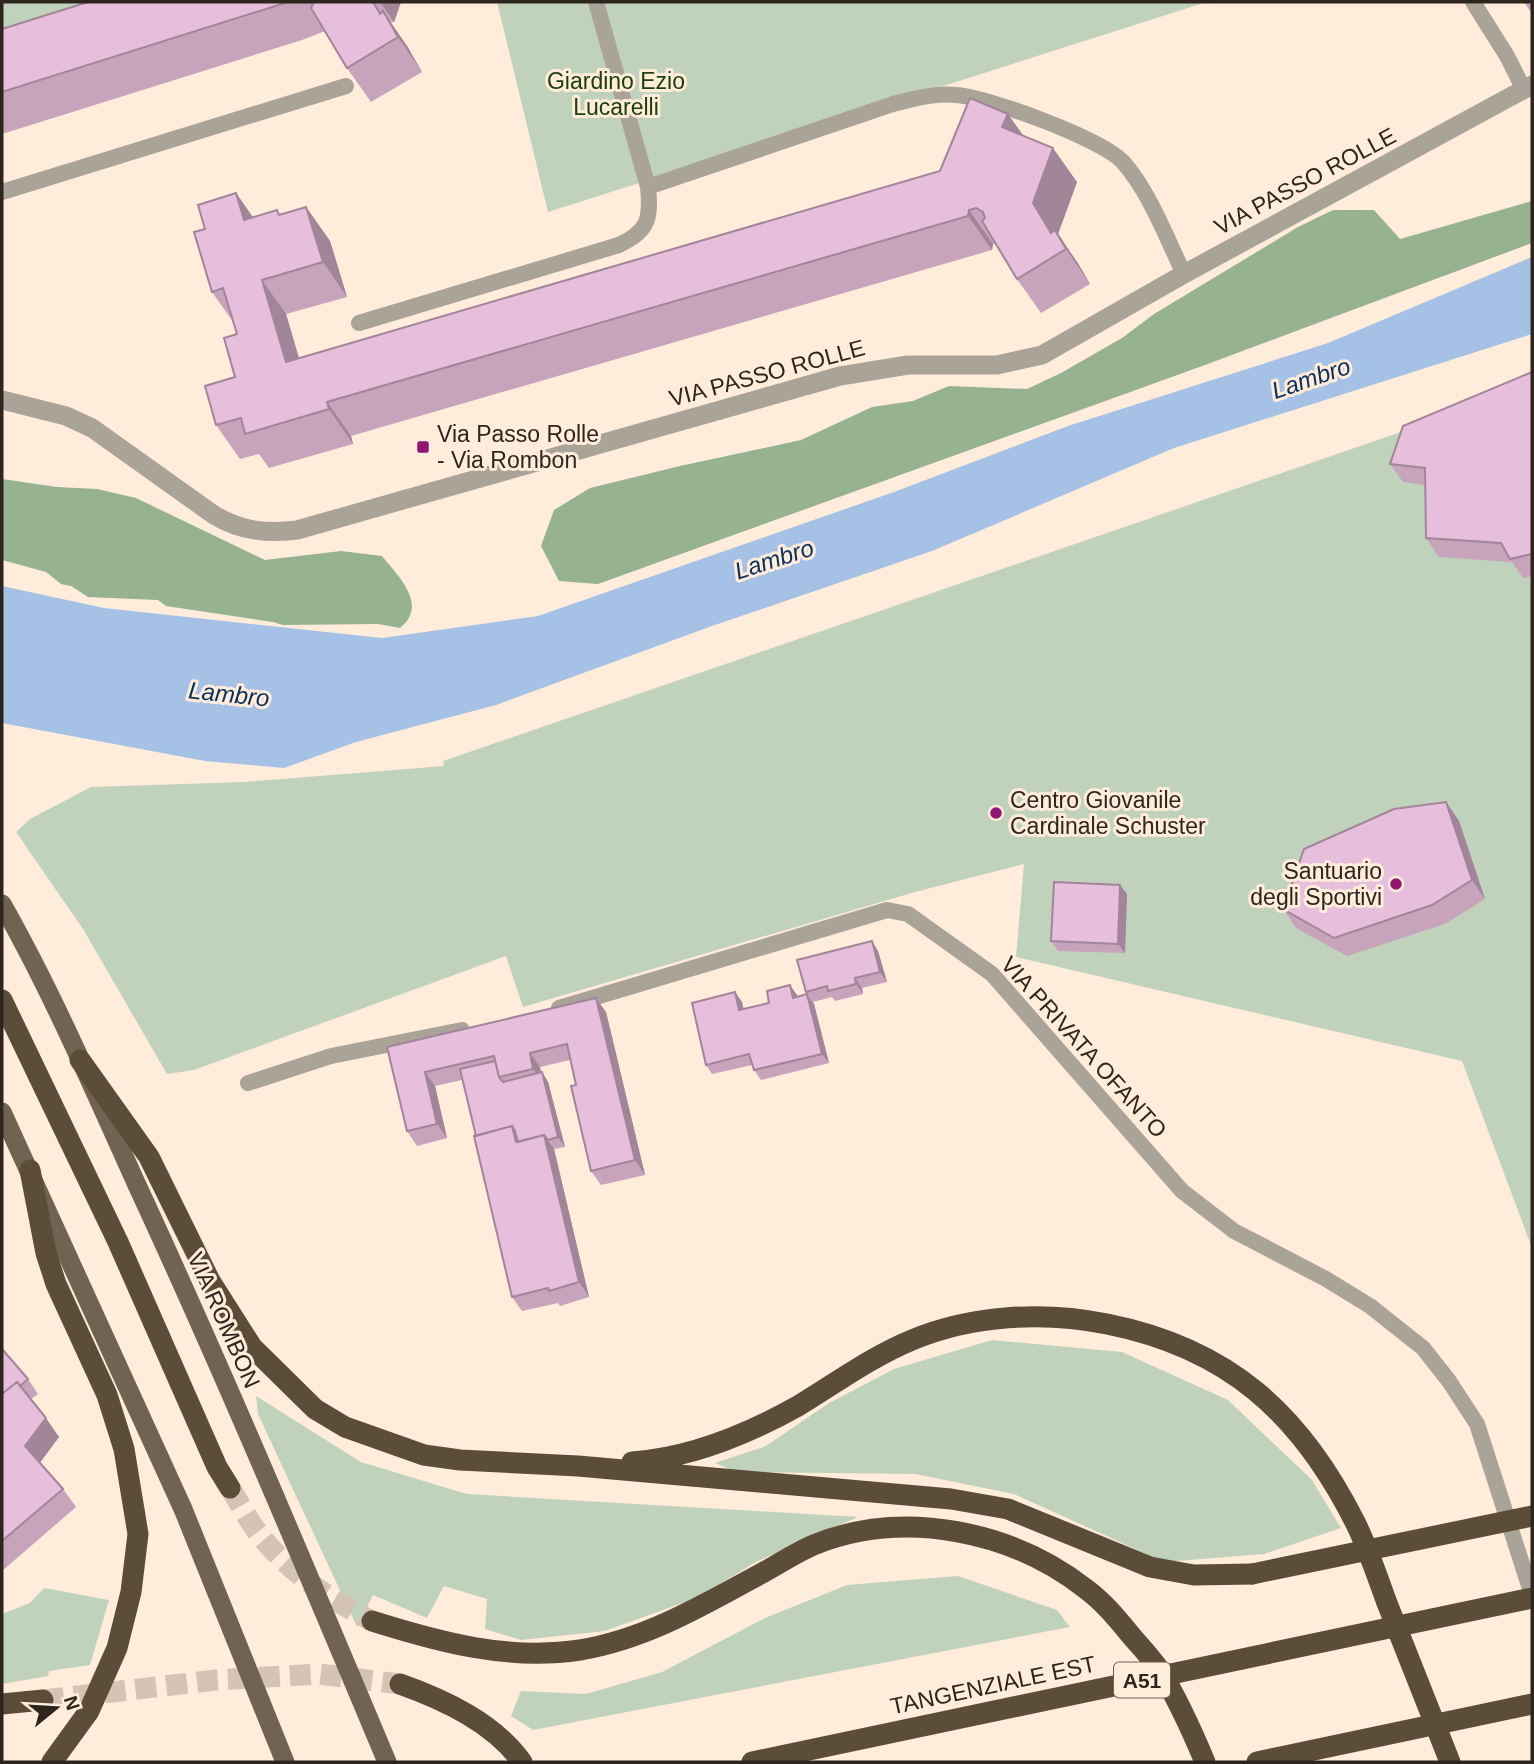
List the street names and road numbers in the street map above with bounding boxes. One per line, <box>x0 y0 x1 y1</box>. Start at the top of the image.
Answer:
street label: VIA PASSO ROLLE <box>1210 122 1400 240</box>
street label: VIA PASSO ROLLE <box>666 334 868 412</box>
street label: VIA PRIVATA OFANTO <box>996 951 1172 1143</box>
street label: VIA ROMBON <box>182 1248 266 1392</box>
street label: TANGENZIALE EST <box>888 1651 1098 1719</box>
road number: A51 <box>1114 1662 1170 1698</box>

